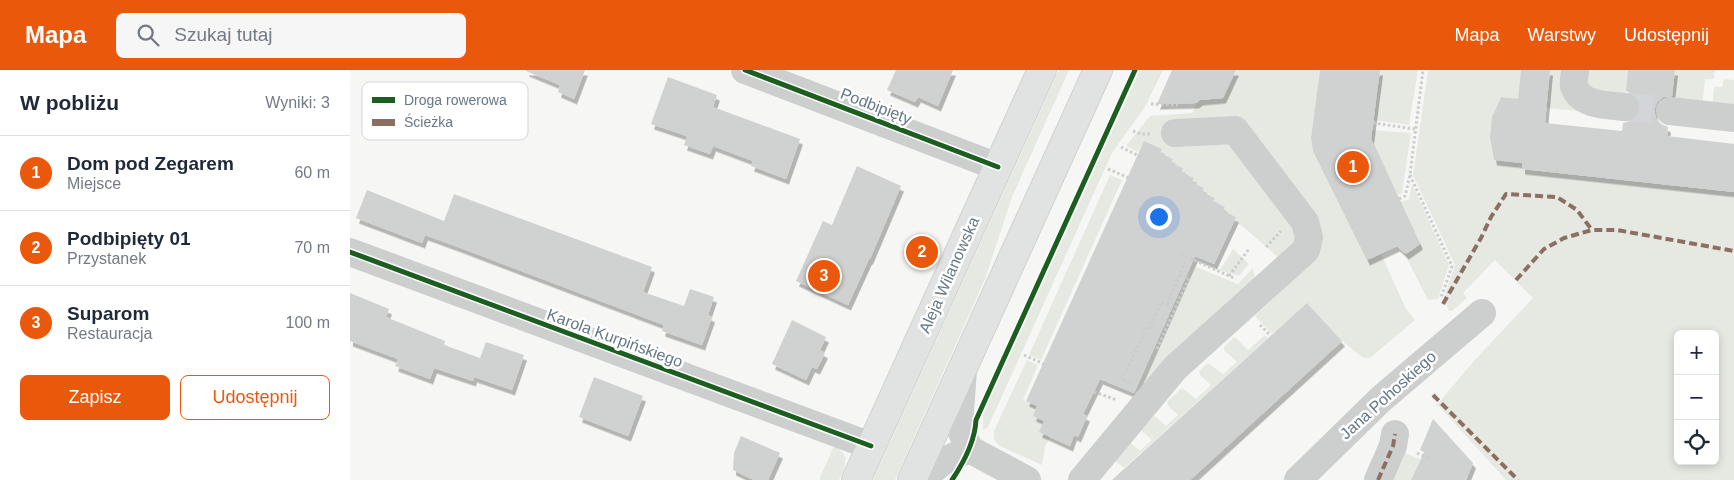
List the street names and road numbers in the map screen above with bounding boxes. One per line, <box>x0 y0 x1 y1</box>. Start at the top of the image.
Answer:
street label: Podbipięty <box>838 85 914 127</box>
street label: Aleja Wilanowska <box>916 214 982 336</box>
street label: Karola Kurpińskiego <box>545 306 685 371</box>
street label: Jana Pohoskiego <box>1337 348 1439 442</box>

